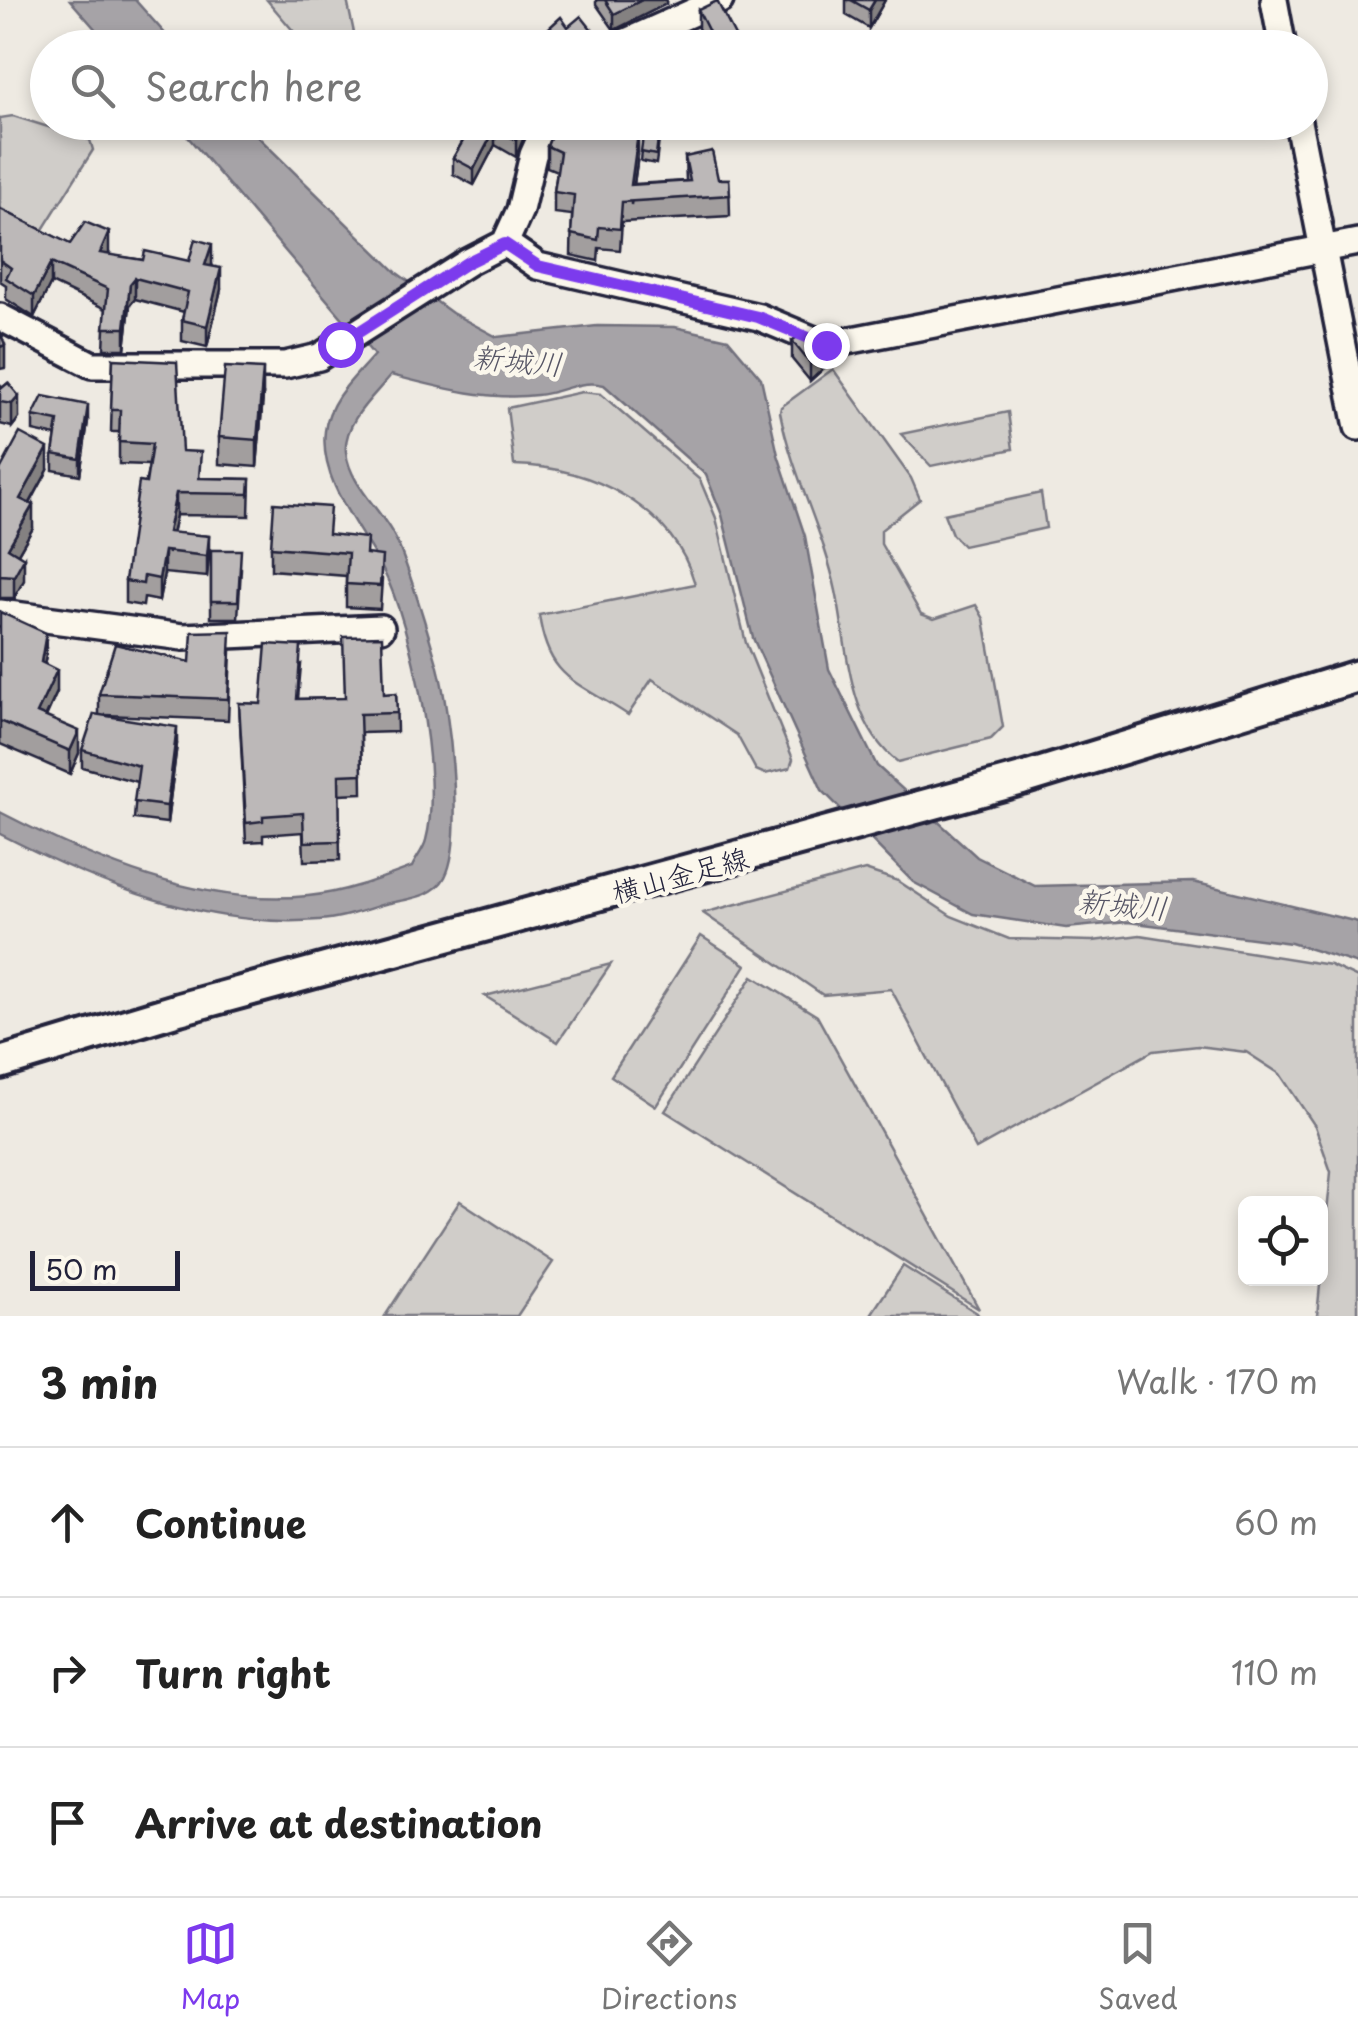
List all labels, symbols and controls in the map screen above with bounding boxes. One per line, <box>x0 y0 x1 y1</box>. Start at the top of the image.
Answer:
search box <box>30 30 1328 140</box>
text: Search here <box>145 57 362 114</box>
icon: search <box>65 58 120 113</box>
route start <box>318 322 364 368</box>
route end <box>804 323 850 369</box>
water label: 新城川 <box>471 333 565 385</box>
street label: 横山金足線 <box>607 835 753 913</box>
water label: 新城川 <box>1076 877 1170 929</box>
map controls <box>1238 1196 1328 1286</box>
button: locate <box>1238 1196 1328 1286</box>
scale bar <box>30 1246 180 1290</box>
text: 50 m <box>45 1247 118 1290</box>
text: 3 min <box>40 1350 158 1413</box>
text: Walk · 170 m <box>1116 1357 1318 1405</box>
text: Continue <box>135 1494 306 1551</box>
icon: ahead <box>40 1495 95 1550</box>
text: 60 m <box>1234 1498 1318 1546</box>
text: Turn right <box>135 1644 331 1701</box>
icon: right <box>40 1645 95 1700</box>
text: 110 m <box>1231 1648 1318 1696</box>
text: Arrive at destination <box>135 1794 543 1851</box>
icon: arrive <box>40 1795 95 1850</box>
tab: Map <box>180 1916 240 2019</box>
tab: Directions <box>601 1916 737 2019</box>
tab: Saved <box>1098 1916 1178 2019</box>

